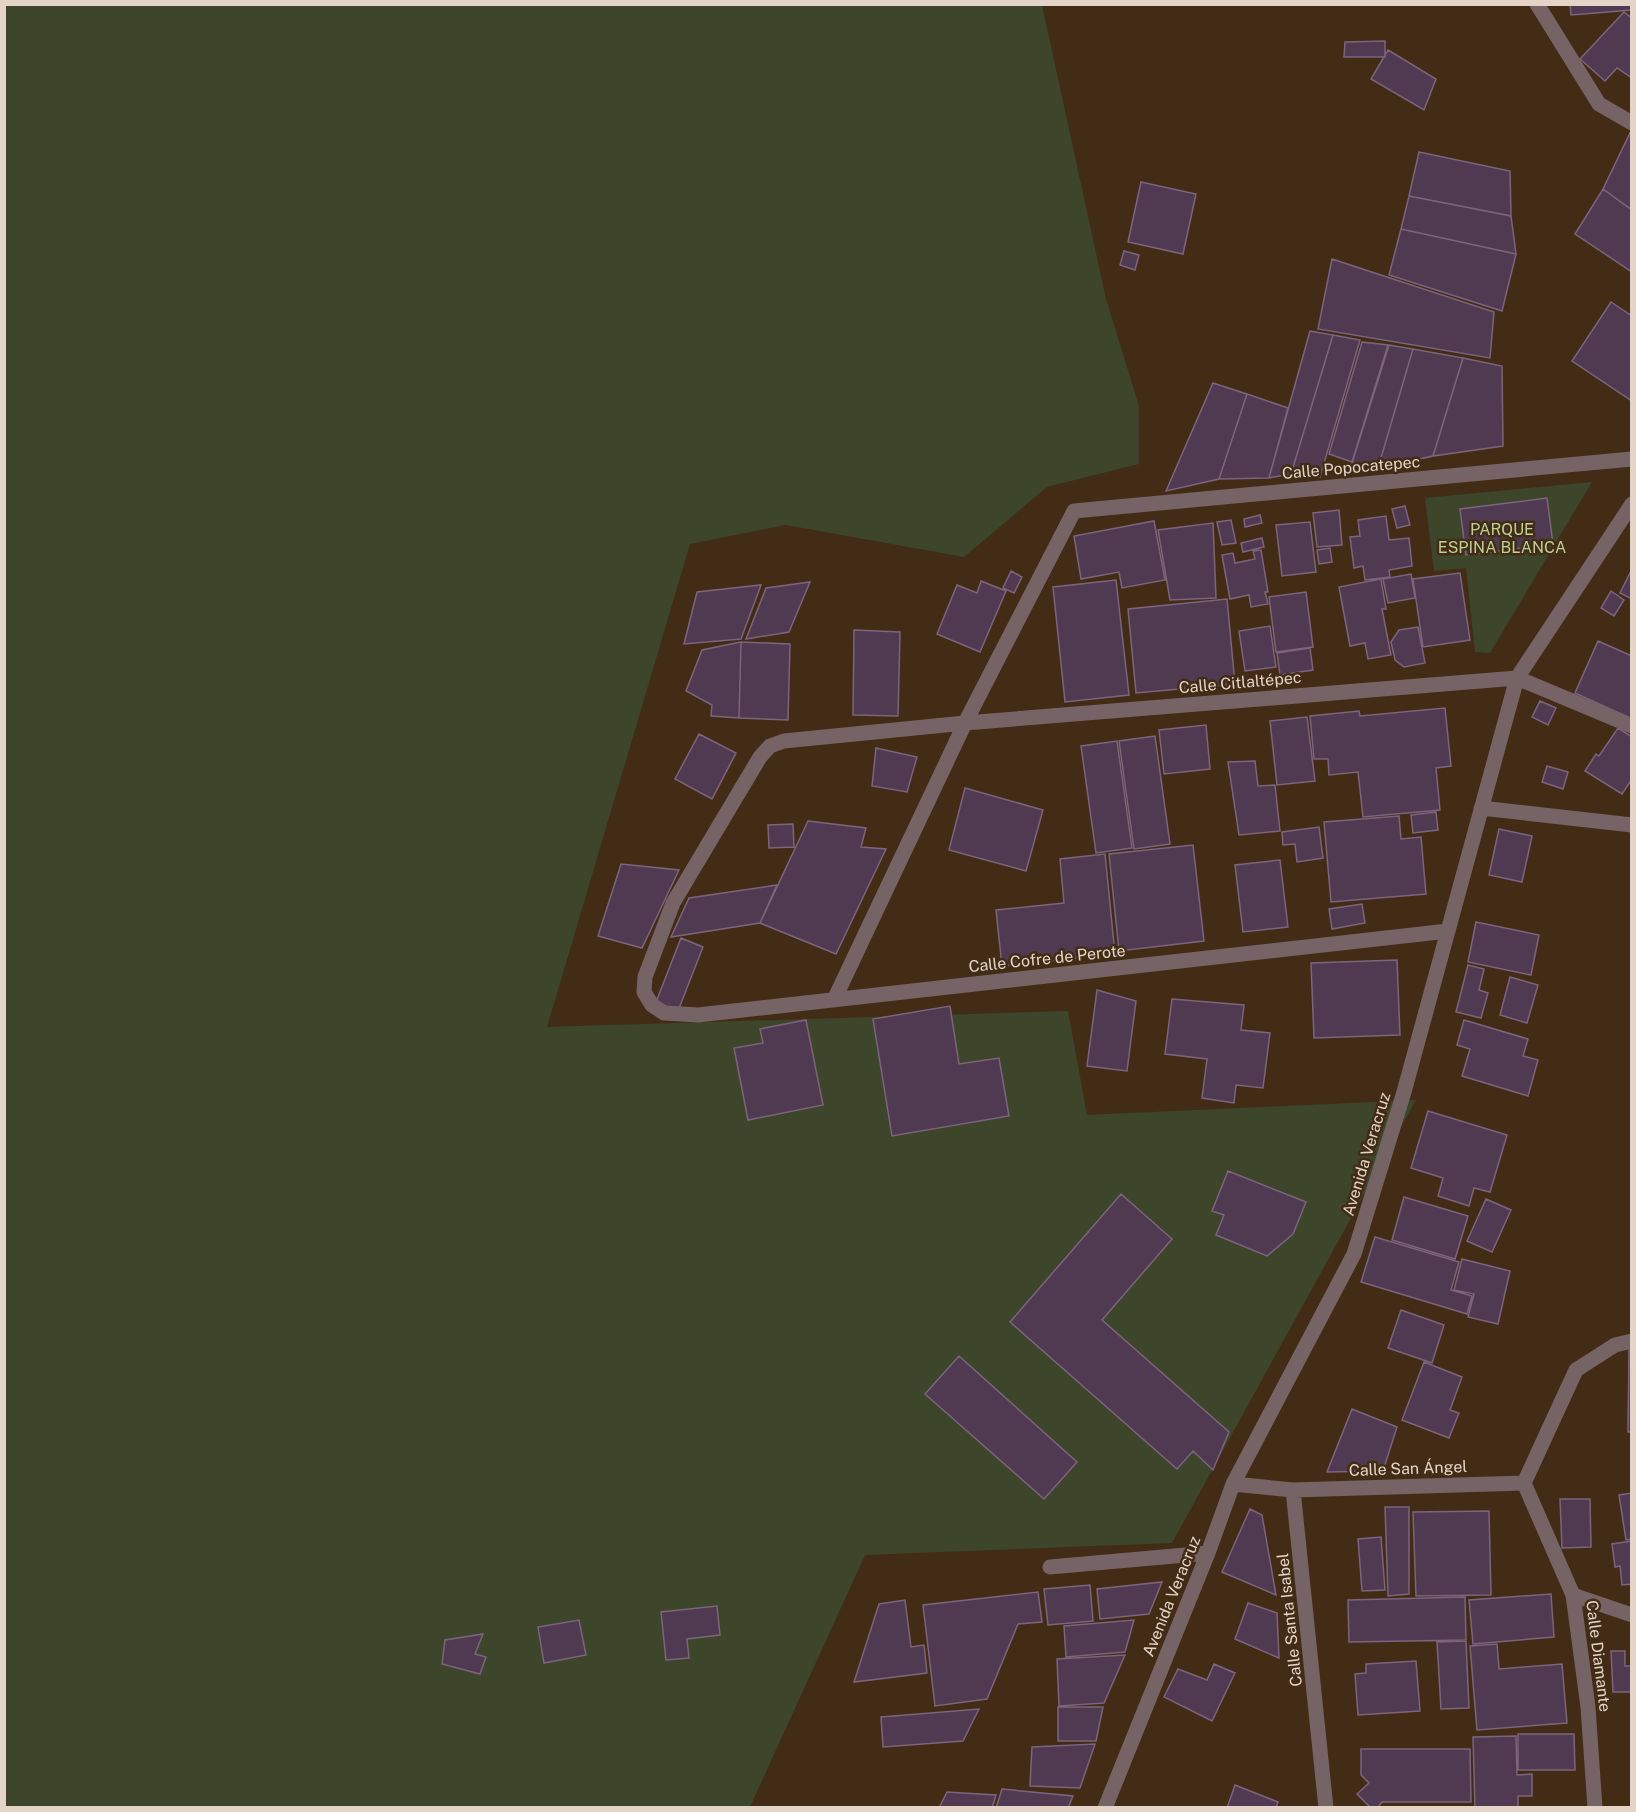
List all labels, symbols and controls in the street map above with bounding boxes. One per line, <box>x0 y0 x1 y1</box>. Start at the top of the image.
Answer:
street label: Calle Popocatepec <box>1281 452 1421 483</box>
park label: PARQUE ESPINA BLANCA <box>1438 520 1566 557</box>
street label: Calle Citlaltépec <box>1178 668 1302 697</box>
street label: Calle Cofre de Perote <box>968 941 1127 976</box>
street label: Avenida Veracruz <box>1339 1090 1394 1218</box>
street label: Calle San Ángel <box>1348 1456 1468 1480</box>
street label: Avenida Veracruz <box>1139 1533 1204 1659</box>
street label: Calle Santa Isabel <box>1273 1552 1306 1688</box>
street label: Calle Diamante <box>1582 1599 1615 1713</box>

